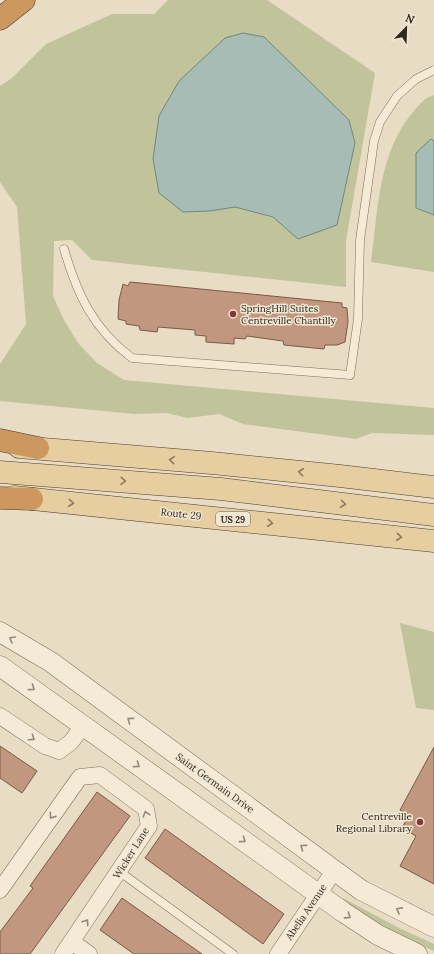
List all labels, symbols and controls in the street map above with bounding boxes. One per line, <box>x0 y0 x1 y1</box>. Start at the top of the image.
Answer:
north arrow <box>386 8 426 48</box>
text: N <box>403 11 417 27</box>
place label: SpringHill Suites Centreville Chantilly <box>241 302 336 327</box>
marker: SpringHill Suites Centreville Chantilly <box>228 309 238 319</box>
one-way arrow <box>169 455 175 464</box>
one-way arrow <box>298 467 304 476</box>
one-way arrow <box>120 477 126 486</box>
one-way arrow <box>68 498 74 507</box>
one-way arrow <box>340 499 346 508</box>
street label: Route 29 <box>160 505 202 523</box>
road number: US 29 <box>216 512 250 526</box>
one-way arrow <box>267 518 273 527</box>
one-way arrow <box>396 532 403 541</box>
one-way arrow <box>9 637 16 644</box>
one-way arrow <box>27 684 34 691</box>
one-way arrow <box>128 718 135 725</box>
one-way arrow <box>28 733 35 741</box>
street label: Saint Germain Drive <box>173 750 257 816</box>
one-way arrow <box>133 760 140 768</box>
one-way arrow <box>142 810 151 817</box>
place label: Centreville Regional Library <box>336 810 413 835</box>
one-way arrow <box>49 812 57 819</box>
marker: Centreville Regional Library <box>415 817 425 827</box>
street label: Wicker Lane <box>110 824 152 881</box>
one-way arrow <box>238 835 245 842</box>
one-way arrow <box>300 845 307 852</box>
street label: Abelia Avenue <box>282 881 330 943</box>
one-way arrow <box>396 907 403 915</box>
one-way arrow <box>344 911 351 918</box>
one-way arrow <box>81 919 89 926</box>

